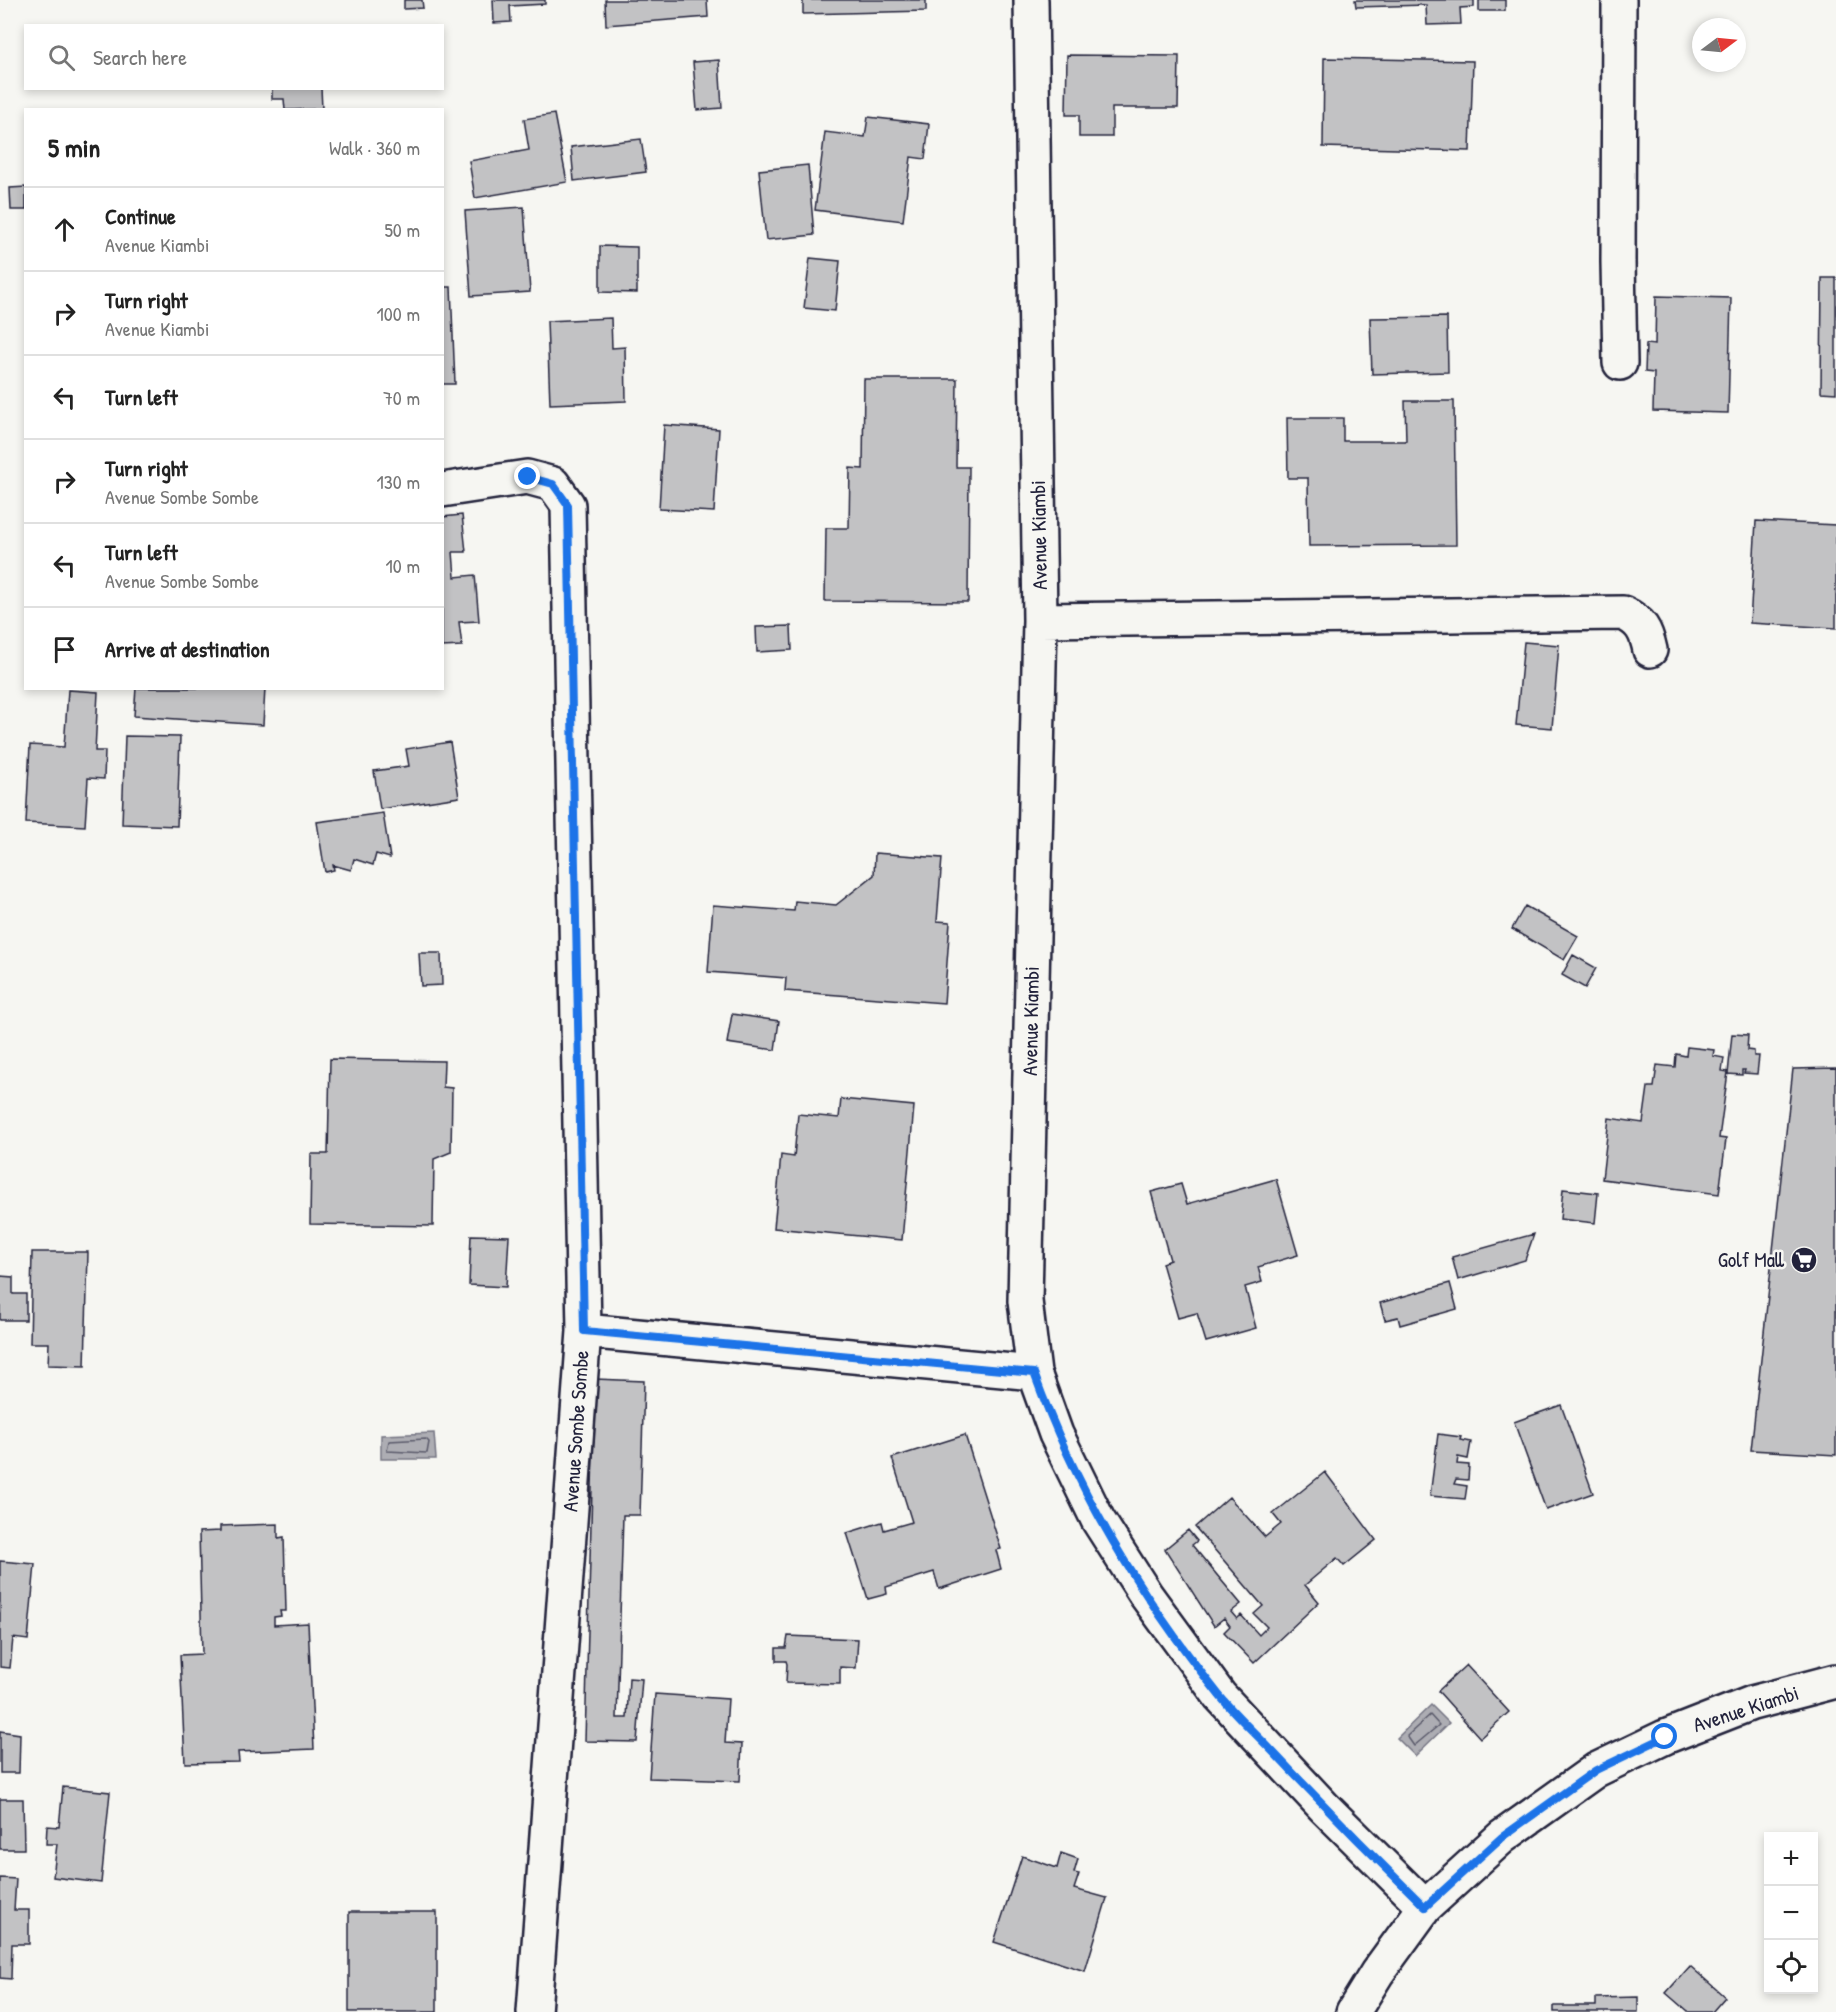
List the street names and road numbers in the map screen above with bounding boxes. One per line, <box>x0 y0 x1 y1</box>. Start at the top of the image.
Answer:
street label: Avenue Kiambi <box>1023 480 1054 590</box>
street label: Avenue Kiambi <box>1015 966 1046 1076</box>
street label: Avenue Sombe Sombe <box>555 1349 596 1513</box>
street label: Avenue Kiambi <box>1689 1678 1802 1739</box>

